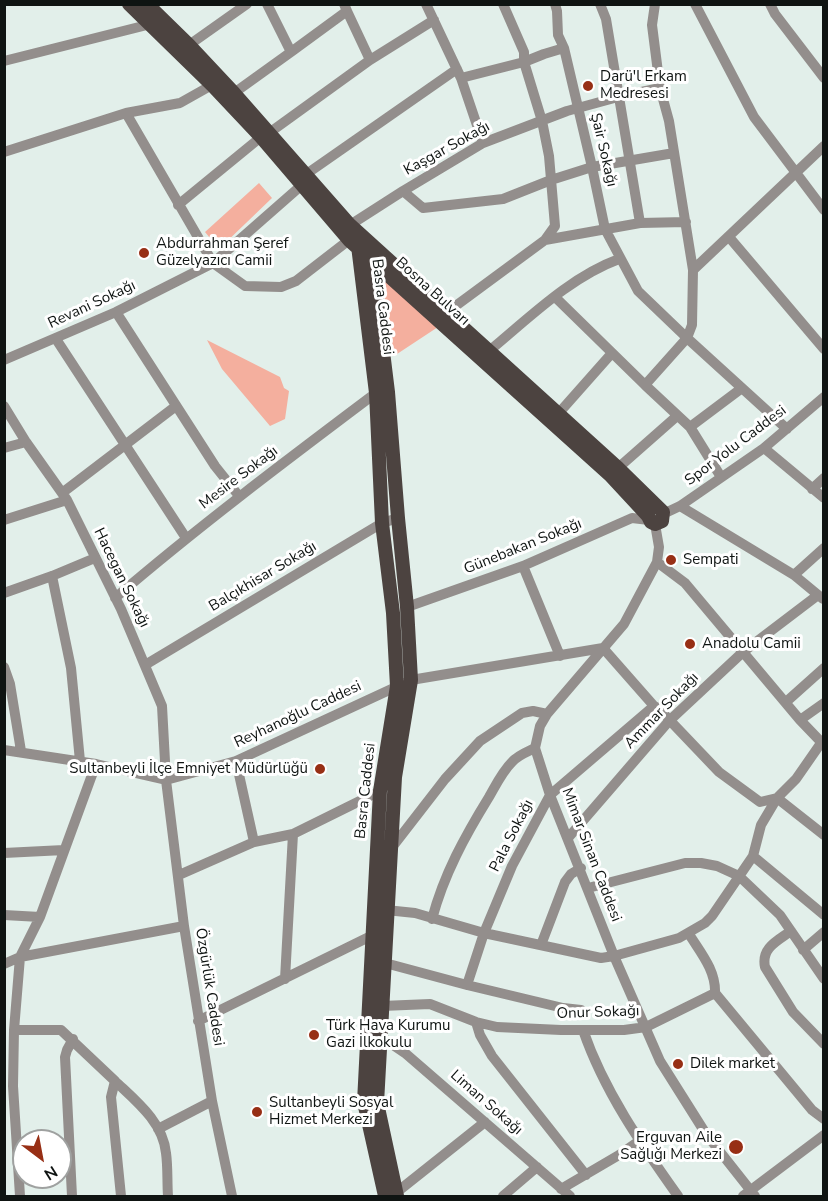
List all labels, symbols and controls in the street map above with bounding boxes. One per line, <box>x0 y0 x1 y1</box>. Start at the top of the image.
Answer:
place label: Darü'l Erkam Medresesi <box>600 68 687 103</box>
marker: Darü'l Erkam Medresesi <box>581 79 595 93</box>
street label: Şair Sokağı <box>586 111 620 189</box>
street label: Kaşgar Sokağı <box>401 118 493 180</box>
place label: Abdurrahman Şeref Güzelyazıcı Camii <box>156 235 289 270</box>
marker: Abdurrahman Şeref Güzelyazıcı Camii <box>137 246 151 260</box>
street label: Bosna Bulvarı <box>391 254 473 330</box>
street label: Basra Caddesi <box>367 258 397 356</box>
street label: Revani Sokağı <box>45 277 139 333</box>
street label: Spor Yolu Caddesi <box>682 402 790 490</box>
street label: Mesire Sokağı <box>196 443 282 513</box>
street label: Günebakan Sokağı <box>461 515 585 579</box>
street label: Hacegan Sokağı <box>89 525 153 631</box>
street label: Balçıkhisar Sokağı <box>206 538 320 616</box>
place label: Sempati <box>683 551 738 569</box>
marker: Sempati <box>664 553 678 567</box>
place label: Anadolu Camii <box>702 635 801 653</box>
marker: Anadolu Camii <box>683 637 697 651</box>
street label: Ammar Sokağı <box>621 669 703 753</box>
street label: Reyhanoğlu Caddesi <box>232 678 364 752</box>
street label: Basra Caddesi <box>352 742 380 840</box>
place label: Sultanbeyli İlçe Emniyet Müdürlüğü <box>69 760 308 778</box>
marker: Sultanbeyli İlçe Emniyet Müdürlüğü <box>313 762 327 776</box>
street label: Mimar Sinan Caddesi <box>557 786 625 924</box>
street label: Pala Sokağı <box>486 797 538 875</box>
street label: Özgürlük Caddesi <box>191 927 227 1047</box>
street label: Onur Sokağı <box>556 1003 640 1023</box>
place label: Türk Hava Kurumu Gazi İlkokulu <box>326 1017 450 1052</box>
marker: Türk Hava Kurumu Gazi İlkokulu <box>307 1028 321 1042</box>
place label: Dilek market <box>690 1055 775 1073</box>
marker: Dilek market <box>671 1057 685 1071</box>
street label: Liman Sokağı <box>446 1067 526 1139</box>
place label: Sultanbeyli Sosyal Hizmet Merkezi <box>269 1094 393 1129</box>
marker: Sultanbeyli Sosyal Hizmet Merkezi <box>250 1105 264 1119</box>
north arrow <box>12 1129 72 1189</box>
place label: Erguvan Aile Sağlığı Merkezi <box>620 1129 722 1164</box>
marker: Erguvan Aile Sağlığı Merkezi <box>727 1138 745 1156</box>
text: N <box>40 1160 61 1185</box>

